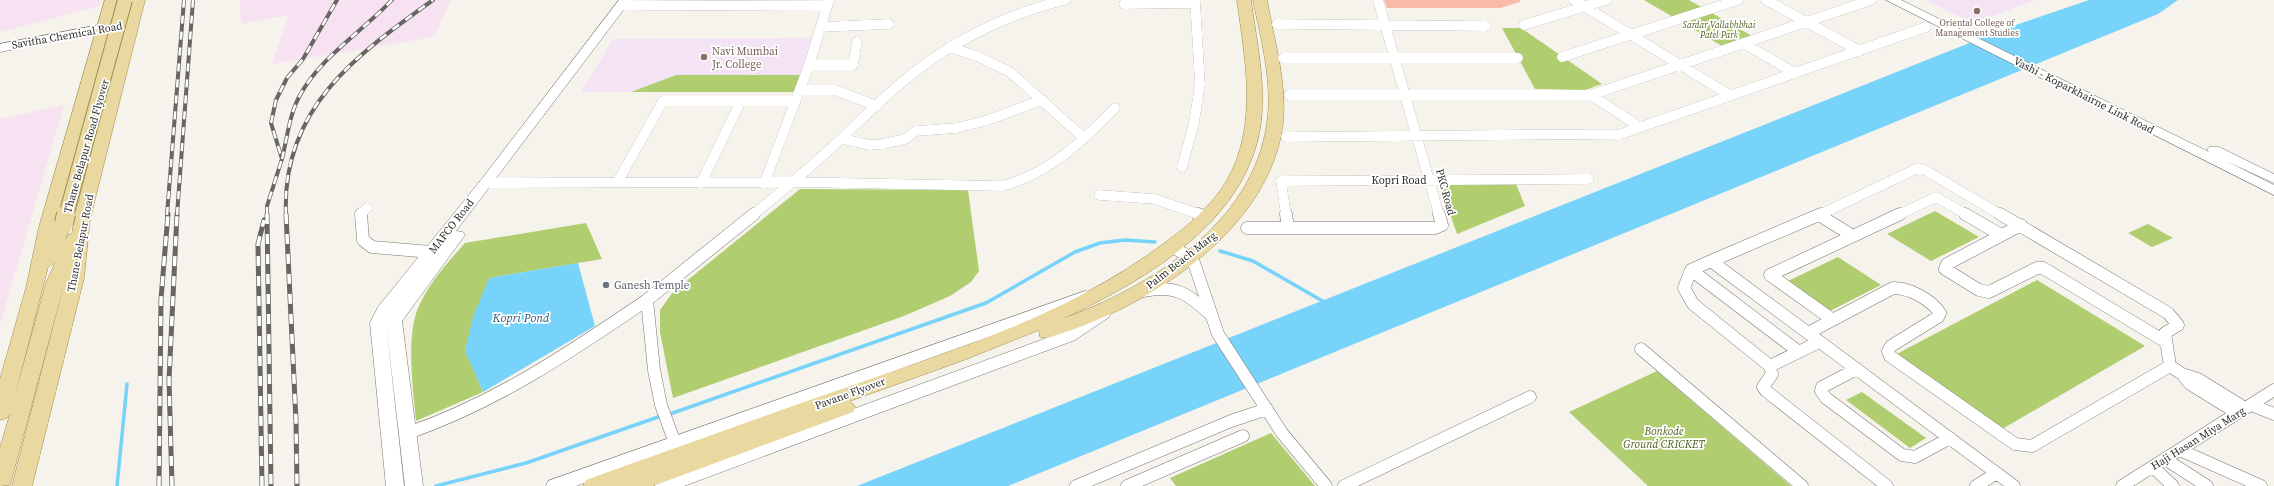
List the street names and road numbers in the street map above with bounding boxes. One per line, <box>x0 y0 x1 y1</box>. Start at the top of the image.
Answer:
street label: Savitha Chemical Road <box>10 18 124 53</box>
street label: Vashi - Koparkhairne Link Road <box>2011 53 2157 138</box>
street label: Thane Belapur Road Flyover <box>60 77 113 215</box>
street label: PKC Road <box>1432 167 1459 218</box>
street label: Kopri Road <box>1372 173 1427 188</box>
street label: Thane Belapur Road <box>64 192 97 293</box>
street label: MAFCO Road <box>425 195 478 257</box>
street label: Palm Beach Marg <box>1143 228 1220 293</box>
street label: Pavane Flyover <box>813 374 888 413</box>
street label: Haji Hasan Miya Marg <box>2148 403 2249 474</box>

